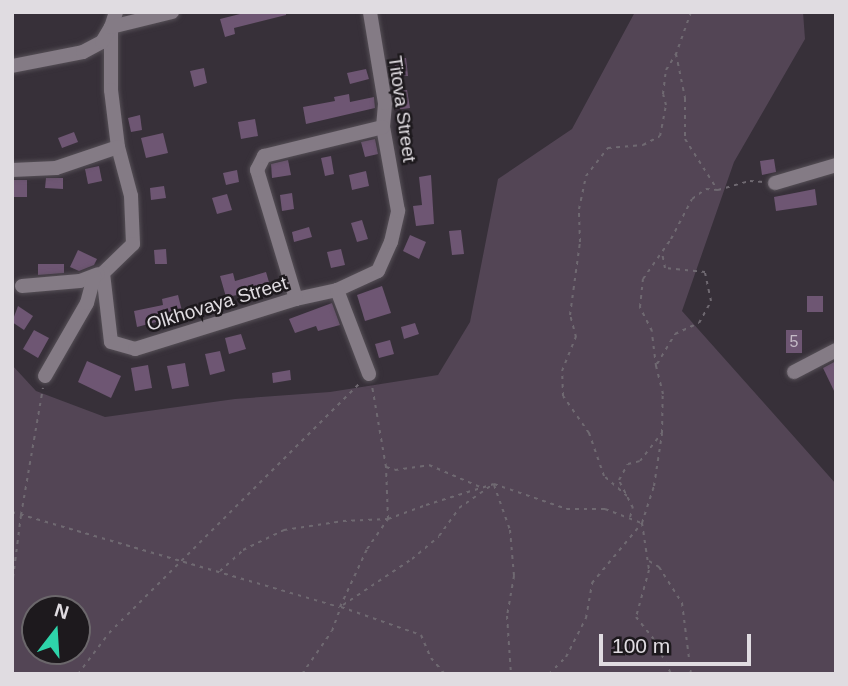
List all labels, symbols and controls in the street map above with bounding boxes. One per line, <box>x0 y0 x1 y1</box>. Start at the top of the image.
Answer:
street label: Titova Street <box>383 54 421 164</box>
street label: Olkhovaya Street <box>144 272 290 336</box>
house number: 5 <box>790 332 798 352</box>
north arrow <box>21 595 91 665</box>
text: N <box>52 599 71 623</box>
scale bar <box>603 620 755 664</box>
text: 100 m <box>612 634 670 657</box>

